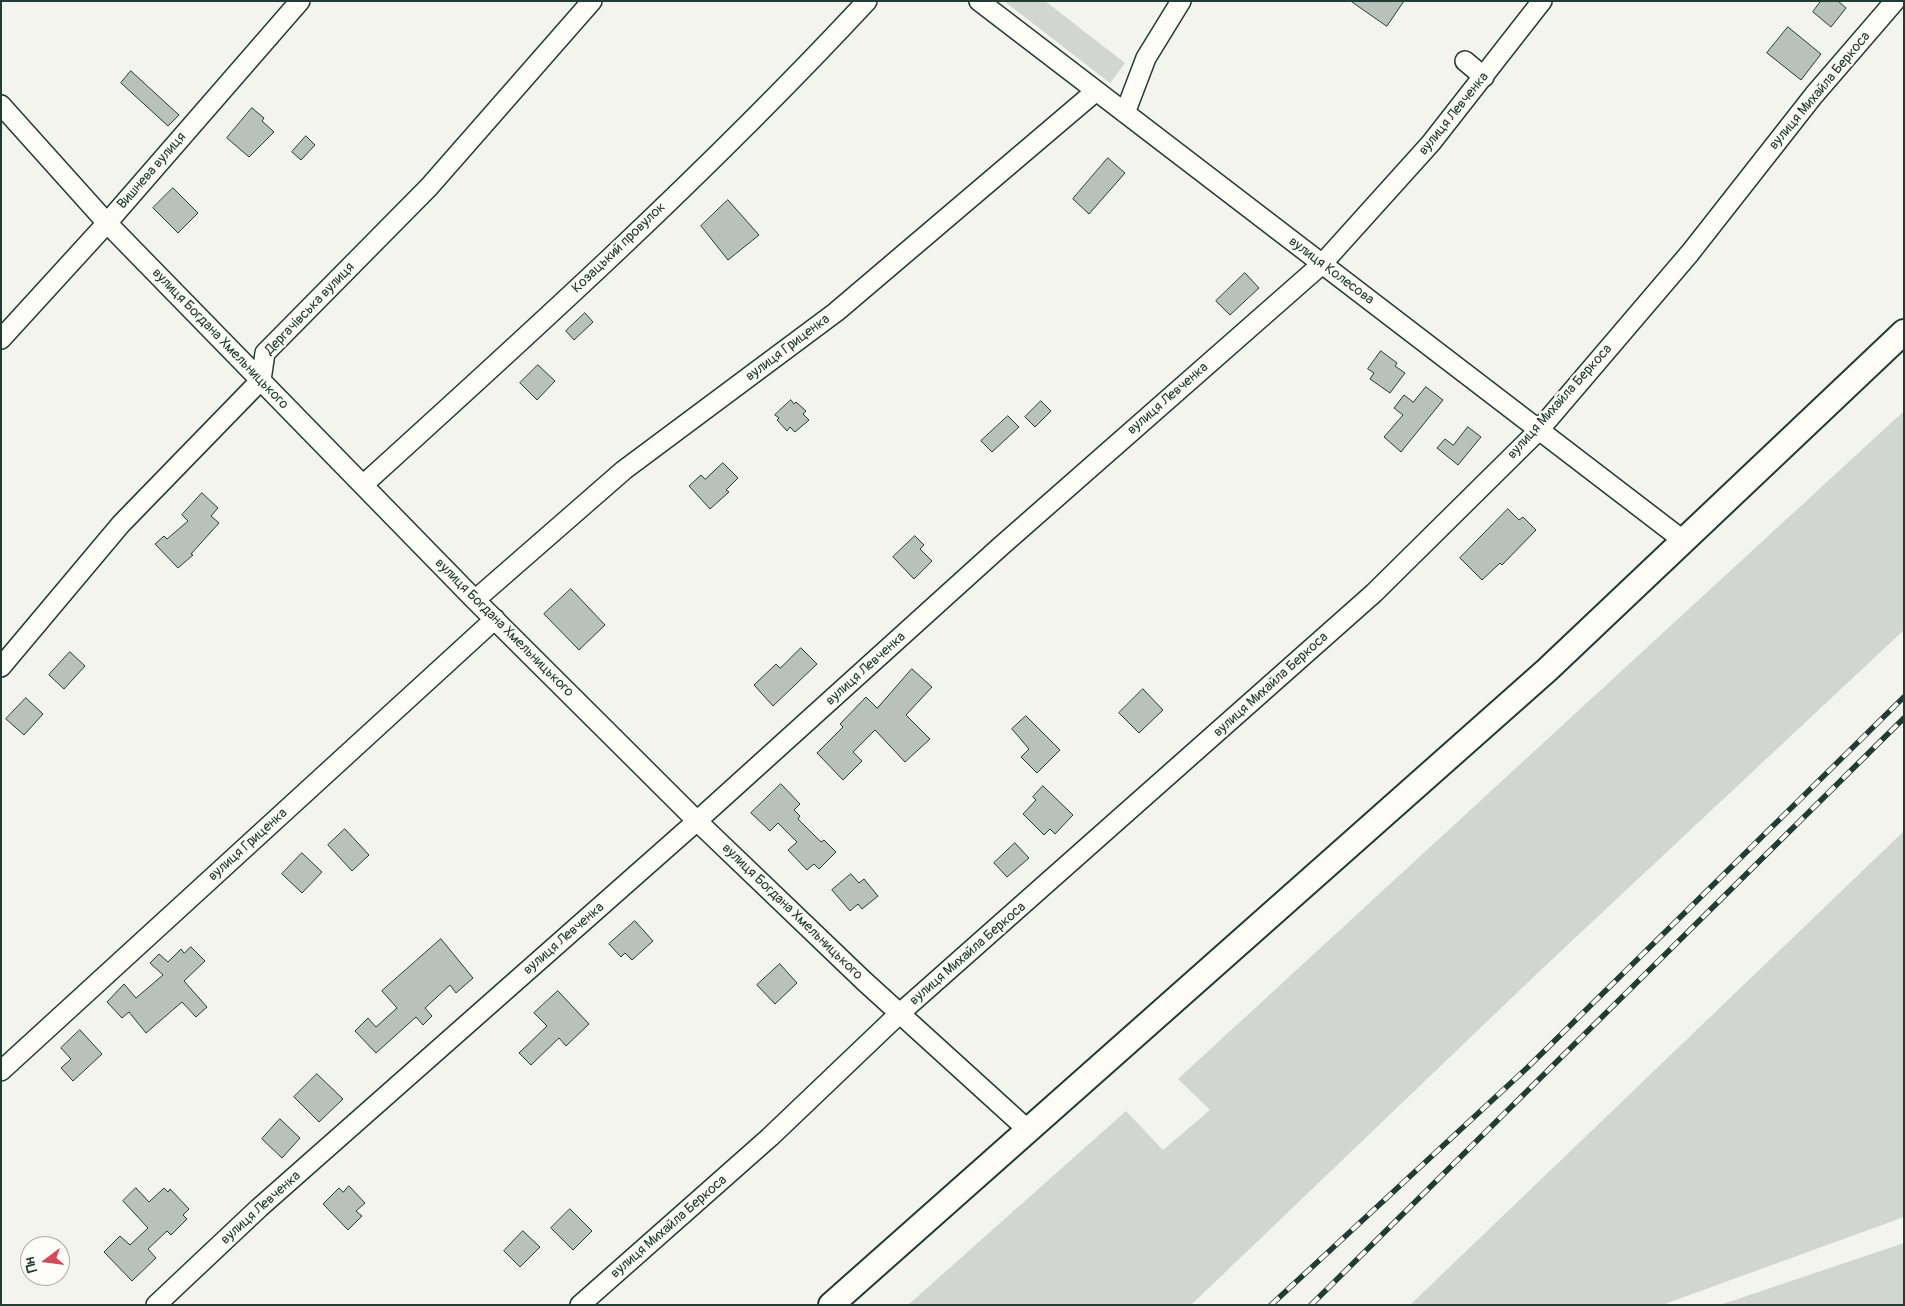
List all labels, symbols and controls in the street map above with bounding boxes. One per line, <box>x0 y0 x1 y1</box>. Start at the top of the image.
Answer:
street label: вулиця Михайла Беркоса <box>1766 29 1874 153</box>
street label: вулиця Левченка <box>1415 69 1493 159</box>
street label: Вишнева вулиця <box>114 129 190 213</box>
street label: Козацький провулок <box>569 199 669 297</box>
street label: вулиця Колесова <box>1285 233 1377 309</box>
street label: Дергачівська вулиця <box>262 259 358 359</box>
street label: вулиця Богдана Хмельницького <box>148 265 292 413</box>
street label: вулиця Гриценка <box>743 311 833 385</box>
street label: вулиця Михайла Беркоса <box>1504 341 1616 463</box>
street label: вулиця Левченка <box>1124 359 1212 439</box>
street label: вулиця Богдана Хмельницького <box>431 555 577 701</box>
street label: вулиця Левченка <box>823 629 909 709</box>
street label: вулиця Михайла Беркоса <box>1210 629 1332 741</box>
street label: вулиця Гриценка <box>205 805 291 885</box>
street label: вулиця Богдана Хмельницького <box>718 840 866 984</box>
street label: вулиця Левченка <box>520 899 608 979</box>
street label: вулиця Михайла Беркоса <box>906 899 1030 1009</box>
street label: вулиця Левченка <box>218 1168 304 1248</box>
street label: вулиця Михайла Беркоса <box>607 1172 731 1282</box>
north arrow <box>20 1236 70 1286</box>
text: Пн <box>21 1255 41 1274</box>

